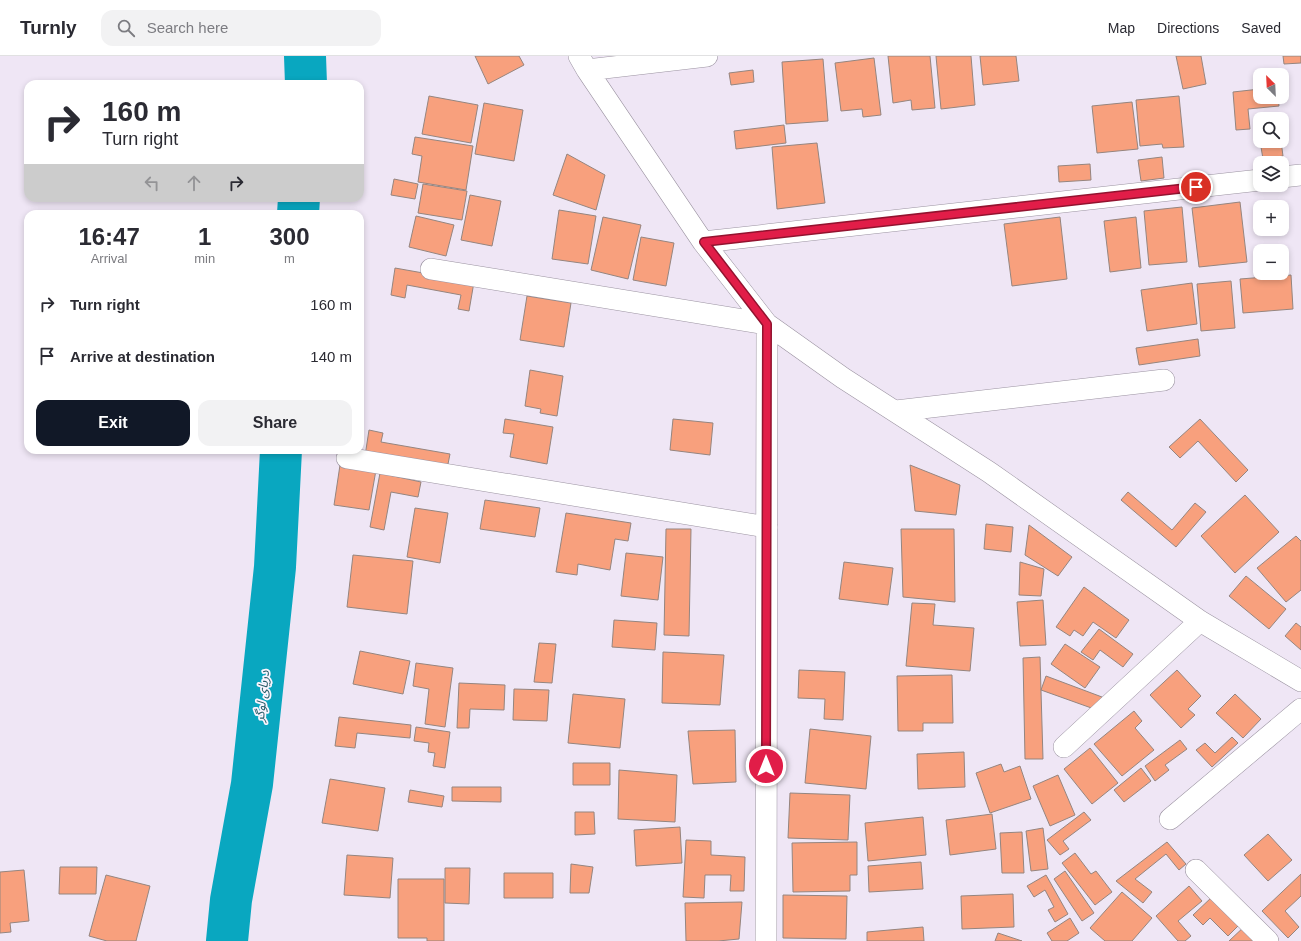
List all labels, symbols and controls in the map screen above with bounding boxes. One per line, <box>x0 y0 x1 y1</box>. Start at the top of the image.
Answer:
search box <box>101 10 381 46</box>
text: Turnly <box>20 17 77 38</box>
icon: search <box>115 17 137 39</box>
text: Search here <box>147 19 228 36</box>
text: Map <box>1108 20 1135 36</box>
text: Directions <box>1157 20 1219 36</box>
text: Saved <box>1241 20 1281 36</box>
north arrow <box>1253 68 1289 104</box>
map controls <box>1253 68 1289 280</box>
icon: right <box>36 96 88 148</box>
text: 160 m <box>102 96 181 127</box>
button: search <box>1253 112 1289 148</box>
text: Turn right <box>102 129 178 149</box>
button: layers <box>1253 156 1289 192</box>
pin <box>1179 170 1213 204</box>
icon: left <box>141 172 163 194</box>
icon: ahead <box>183 172 205 194</box>
icon: right <box>225 172 247 194</box>
icon: arrive <box>1185 176 1207 198</box>
button: + <box>1253 200 1289 236</box>
text: 16:47 <box>78 223 140 250</box>
text: 1 <box>198 223 211 250</box>
text: 300 <box>270 223 310 250</box>
button: − <box>1253 244 1289 280</box>
text: Arrival <box>91 251 128 266</box>
text: min <box>194 251 215 266</box>
text: m <box>284 251 295 266</box>
icon: right <box>36 293 58 315</box>
text: Turn right <box>70 296 140 313</box>
text: 160 m <box>310 296 352 313</box>
icon: arrive <box>36 345 58 367</box>
text: Arrive at destination <box>70 348 215 365</box>
text: 140 m <box>310 348 352 365</box>
button: Exit <box>36 400 190 446</box>
button: Share <box>198 400 352 446</box>
water label: دریای لوگر <box>252 669 273 724</box>
position arrow <box>745 745 787 787</box>

